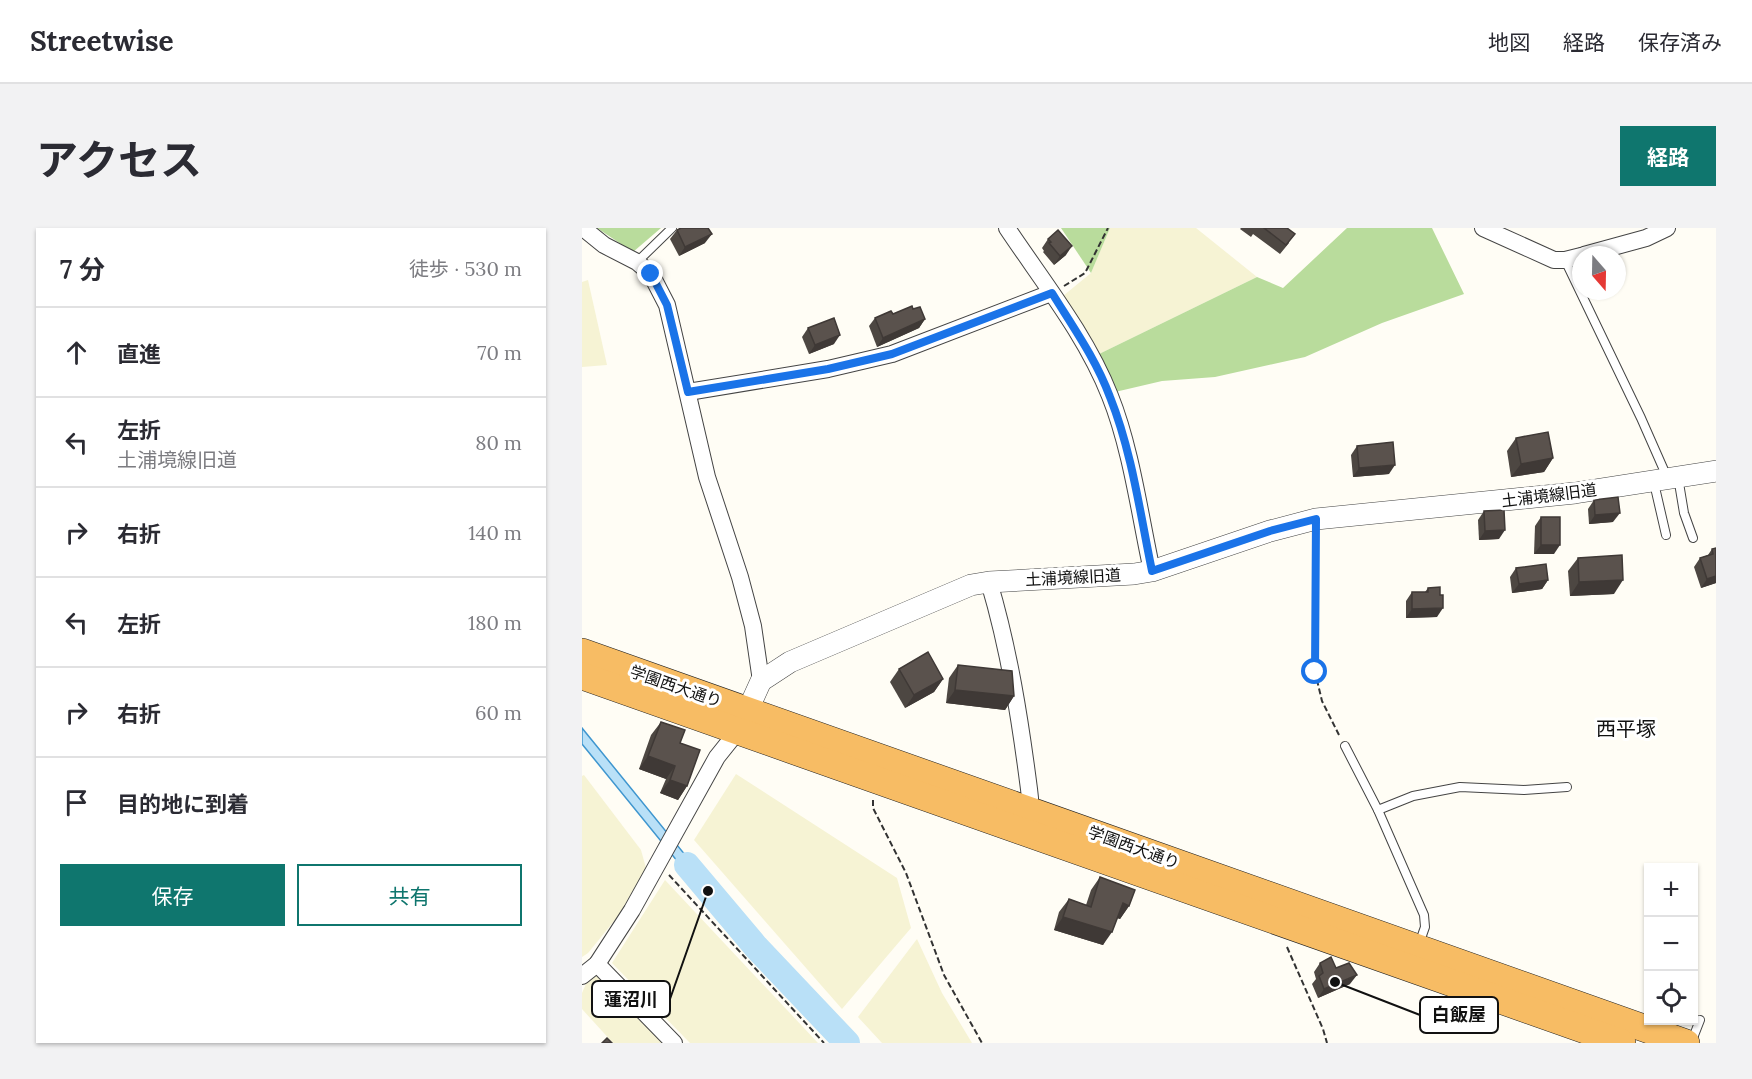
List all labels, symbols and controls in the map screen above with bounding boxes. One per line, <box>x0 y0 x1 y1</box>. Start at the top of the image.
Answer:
text: Streetwise <box>30 23 174 59</box>
text: 地図 <box>1488 29 1530 56</box>
text: 経路 <box>1563 29 1605 56</box>
text: 保存済み <box>1638 29 1722 56</box>
button: 経路 <box>1620 126 1716 186</box>
text: アクセス <box>36 133 202 187</box>
north arrow <box>1572 246 1626 300</box>
text: 7 分 <box>60 253 105 286</box>
text: 徒歩 · 530 m <box>409 256 522 281</box>
route end <box>637 260 663 286</box>
icon: ahead <box>60 336 93 369</box>
text: 直進 <box>117 340 161 368</box>
text: 70 m <box>477 340 522 365</box>
text: 左折 <box>117 416 161 444</box>
icon: left <box>60 426 93 459</box>
text: 80 m <box>475 430 522 455</box>
text: 土浦境線旧道 <box>117 447 237 472</box>
street label: 土浦境線旧道 <box>1500 479 1598 511</box>
icon: right <box>60 516 93 549</box>
text: 右折 <box>117 520 161 548</box>
text: 140 m <box>468 520 522 545</box>
street label: 土浦境線旧道 <box>1025 565 1121 589</box>
icon: left <box>60 606 93 639</box>
text: 左折 <box>117 610 161 638</box>
text: 180 m <box>468 610 522 635</box>
route start <box>1301 658 1327 684</box>
street label: 学園西大通り <box>627 661 725 711</box>
icon: right <box>60 696 93 729</box>
text: 右折 <box>117 700 161 728</box>
text: 60 m <box>475 700 522 725</box>
district label: 西平塚 <box>1596 716 1656 741</box>
icon: arrive <box>60 786 93 819</box>
text: 目的地に到着 <box>117 790 249 818</box>
street label: 学園西大通り <box>1085 821 1183 873</box>
map controls <box>1644 863 1698 1025</box>
button: + <box>1644 863 1698 917</box>
button: 保存 <box>60 864 285 926</box>
button: 共有 <box>297 864 522 926</box>
button: − <box>1644 917 1698 971</box>
button: locate <box>1644 971 1698 1025</box>
callout: 蓮沼川 <box>592 981 670 1017</box>
text: 蓮沼川 <box>604 988 658 1011</box>
callout: 白飯屋 <box>1420 997 1498 1033</box>
text: 白飯屋 <box>1432 1003 1486 1026</box>

